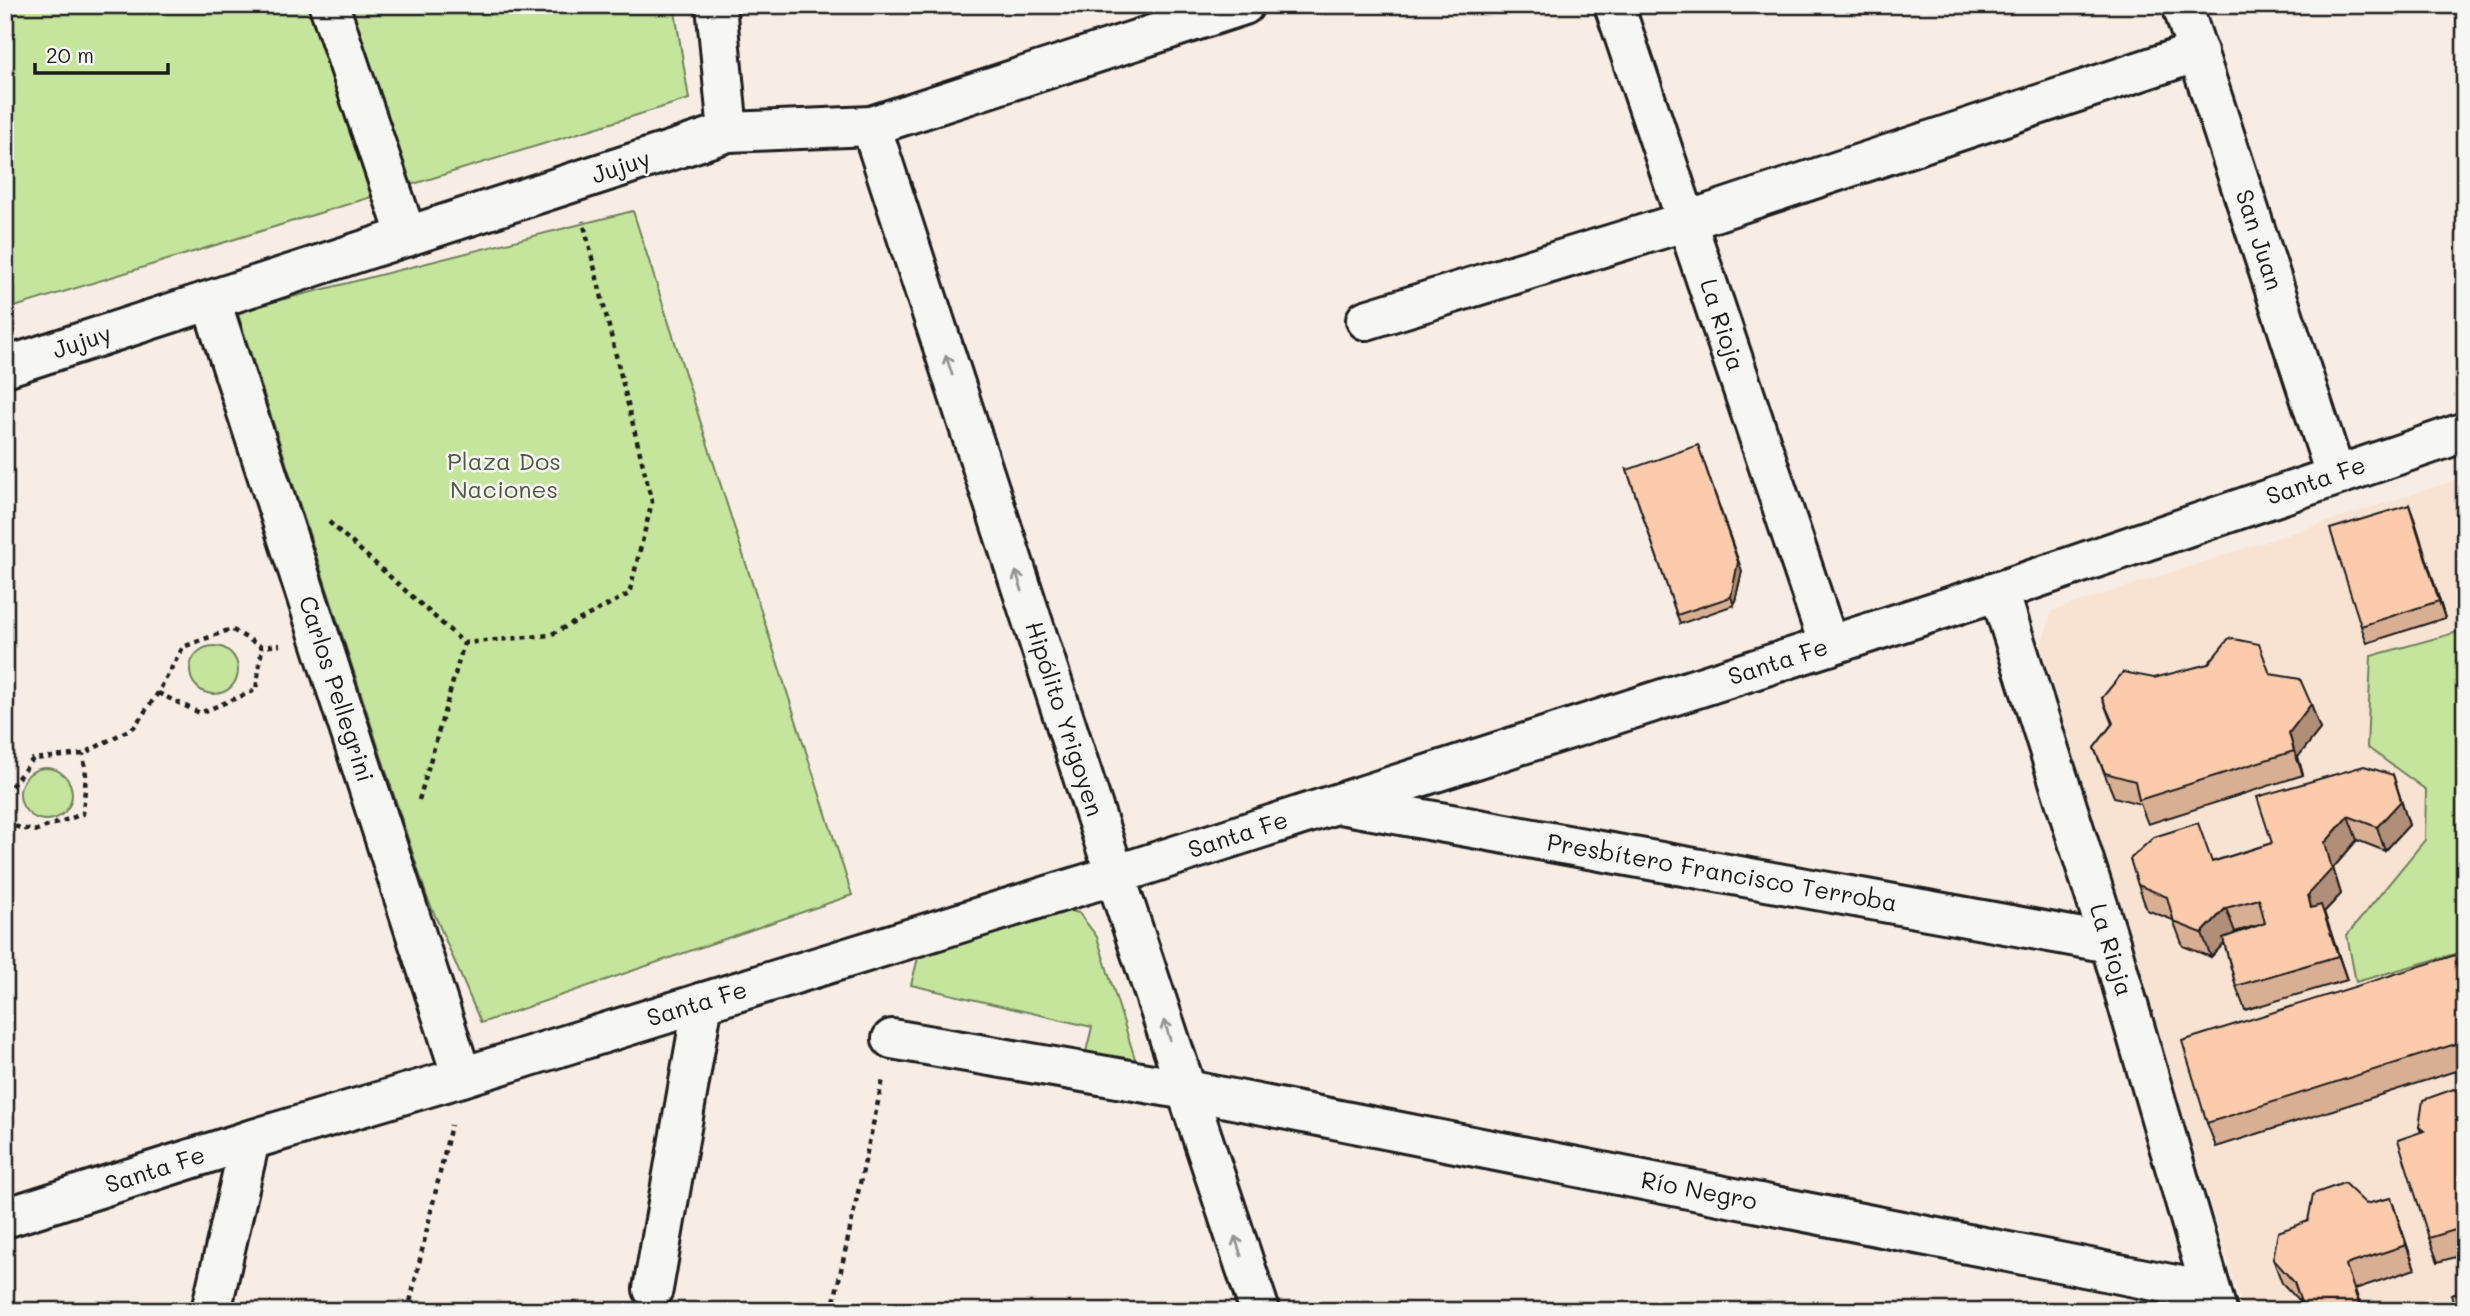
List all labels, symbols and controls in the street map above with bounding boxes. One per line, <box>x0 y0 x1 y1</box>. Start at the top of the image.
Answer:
scale bar <box>35 32 168 76</box>
text: 20 m <box>46 41 94 68</box>
street label: Jujuy <box>587 142 654 190</box>
street label: San Juan <box>2230 185 2291 294</box>
street label: La Rioja <box>1694 274 1753 375</box>
street label: Jujuy <box>48 317 115 365</box>
one-way arrow <box>942 354 955 376</box>
park label: Plaza Dos Naciones <box>447 445 561 504</box>
street label: Santa Fe <box>2262 448 2369 511</box>
one-way arrow <box>1012 571 1024 593</box>
street label: Carlos Pellegrini <box>293 591 382 786</box>
street label: Hipólito Yrigoyen <box>1019 617 1112 820</box>
street label: Santa Fe <box>1724 630 1831 691</box>
street label: Santa Fe <box>1184 803 1291 864</box>
street label: Presbítero Francisco Terroba <box>1545 825 1900 918</box>
street label: La Rioja <box>2084 899 2141 1000</box>
street label: Santa Fe <box>643 973 750 1032</box>
one-way arrow <box>1159 1020 1172 1042</box>
street label: Santa Fe <box>101 1138 208 1199</box>
street label: Río Negro <box>1639 1163 1760 1216</box>
one-way arrow <box>1231 1235 1244 1257</box>

